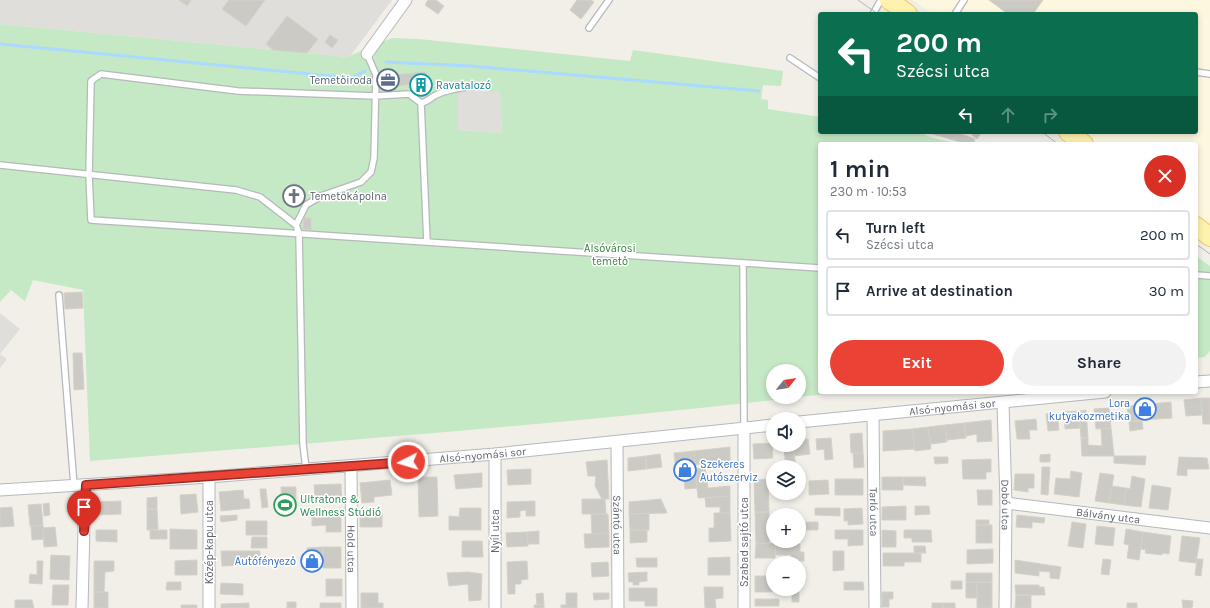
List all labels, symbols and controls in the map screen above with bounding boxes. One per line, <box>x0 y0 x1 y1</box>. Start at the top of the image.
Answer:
text: 200 m <box>896 26 982 59</box>
icon: left <box>830 28 882 80</box>
text: Szécsi utca <box>896 60 990 82</box>
office icon: Temetőiroda <box>375 67 401 93</box>
building icon: Ravatalozó <box>408 72 434 98</box>
place label: Temetőiroda <box>310 74 372 87</box>
place label: Ravatalozó <box>436 79 491 92</box>
icon: left <box>955 104 977 126</box>
icon: ahead <box>997 104 1019 126</box>
icon: right <box>1039 104 1061 126</box>
text: 1 min <box>830 155 890 183</box>
button: close <box>1144 155 1186 197</box>
church icon: Temetőkápolna <box>281 183 307 209</box>
text: 230 m · 10:53 <box>830 184 907 199</box>
place label: Temetőkápolna <box>310 190 387 203</box>
text: Turn left <box>866 219 925 237</box>
icon: left <box>832 224 854 246</box>
text: 200 m <box>1140 226 1184 244</box>
text: Szécsi utca <box>866 237 934 252</box>
park label: Alsóvárosi temető <box>584 242 636 268</box>
icon: arrive <box>832 280 854 302</box>
text: Arrive at destination <box>866 282 1013 300</box>
text: 30 m <box>1149 282 1184 300</box>
button: Exit <box>830 340 1004 386</box>
button: Share <box>1012 340 1186 386</box>
north arrow <box>766 364 806 404</box>
map controls <box>766 364 806 596</box>
street label: Alsó-nyomási sor <box>909 396 996 418</box>
shop icon: Lora kutyakozmetika <box>1132 396 1158 422</box>
place label: Lora kutyakozmetika <box>1049 397 1130 423</box>
button: sound <box>766 412 806 452</box>
position arrow <box>387 441 429 483</box>
street label: Alsó-nyomási sor <box>439 444 527 465</box>
shop icon: Szekeres Autószerviz <box>672 457 698 483</box>
place label: Szekeres Autószerviz <box>700 458 758 484</box>
button: layers <box>766 460 806 500</box>
street label: Dobó utca <box>999 479 1013 531</box>
street label: Tarló utca <box>867 487 881 537</box>
pin <box>67 490 101 531</box>
sports icon: Ultratone & Wellness Stúdió <box>272 492 298 518</box>
place label: Ultratone & Wellness Stúdió <box>300 493 381 519</box>
street label: Szántó utca <box>611 495 624 555</box>
icon: arrive <box>73 496 95 518</box>
street label: Szabad sajtó utca <box>738 497 751 587</box>
street label: Közép-kapu utca <box>203 500 216 584</box>
street label: Bálvány utca <box>1075 505 1141 526</box>
button: + <box>766 508 806 548</box>
street label: Nyíl utca <box>489 509 502 553</box>
street label: Hold utca <box>345 525 358 573</box>
shop icon: Autófényező <box>299 548 325 574</box>
place label: Autófényező <box>235 555 296 568</box>
button: − <box>766 556 806 596</box>

